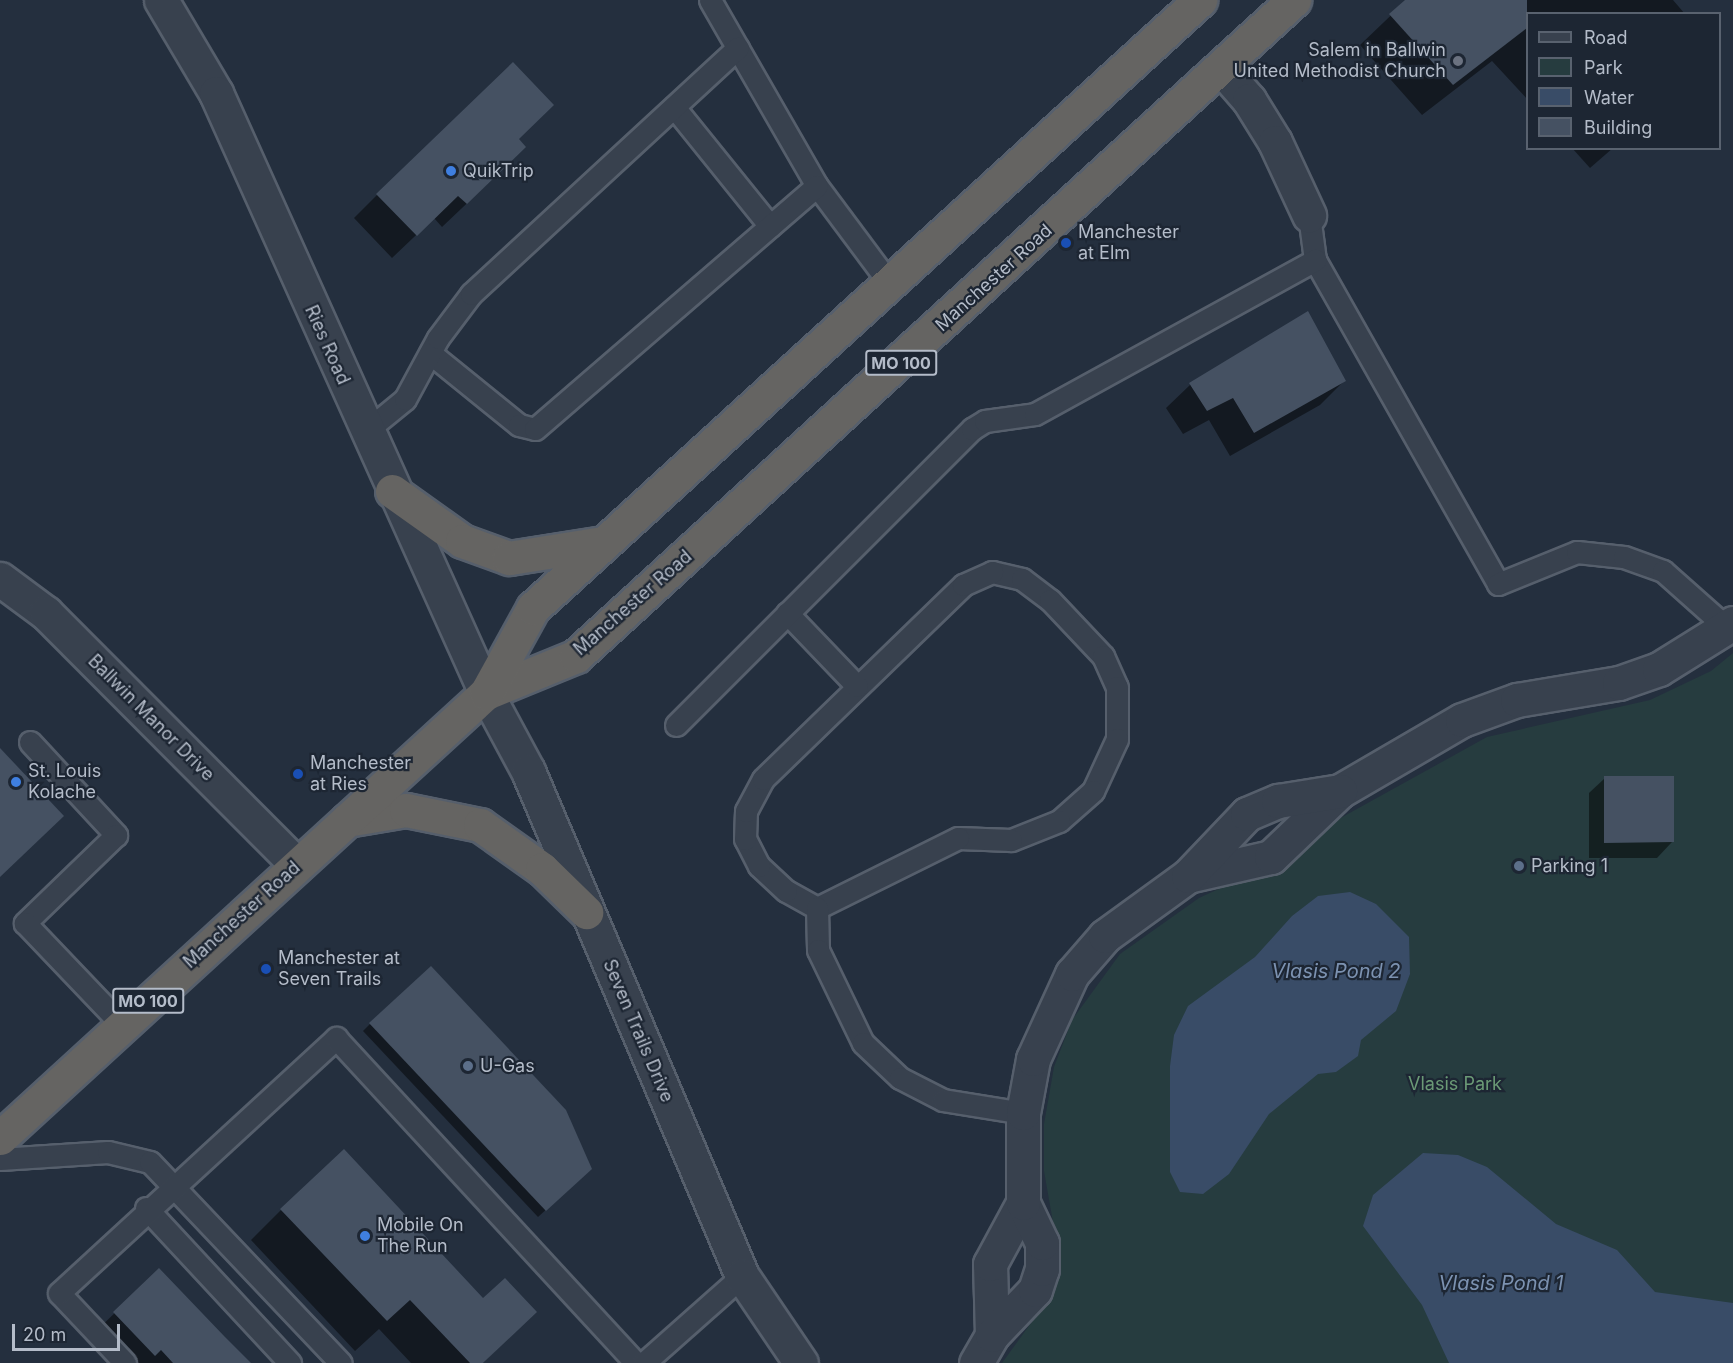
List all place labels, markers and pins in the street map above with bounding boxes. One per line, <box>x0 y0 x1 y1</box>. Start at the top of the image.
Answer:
place label: Salem in Ballwin United Methodist Church <box>1234 40 1446 82</box>
marker: Salem in Ballwin United Methodist Church <box>1451 54 1465 68</box>
place label: QuikTrip <box>463 160 534 182</box>
marker: QuikTrip <box>444 164 458 178</box>
place label: Manchester at Elm <box>1078 222 1179 264</box>
marker: Manchester at Elm <box>1059 236 1073 250</box>
place label: Manchester at Ries <box>310 753 411 795</box>
place label: St. Louis Kolache <box>28 761 101 804</box>
marker: Manchester at Ries <box>291 767 305 781</box>
marker: St. Louis Kolache <box>9 775 23 789</box>
place label: Parking 1 <box>1531 855 1608 877</box>
marker: Parking 1 <box>1512 859 1526 873</box>
place label: Manchester at Seven Trails <box>278 948 400 990</box>
marker: Manchester at Seven Trails <box>259 962 273 976</box>
place label: U-Gas <box>480 1055 535 1077</box>
marker: U-Gas <box>461 1059 475 1073</box>
place label: Mobile On The Run <box>377 1215 464 1258</box>
marker: Mobile On The Run <box>358 1229 372 1243</box>

